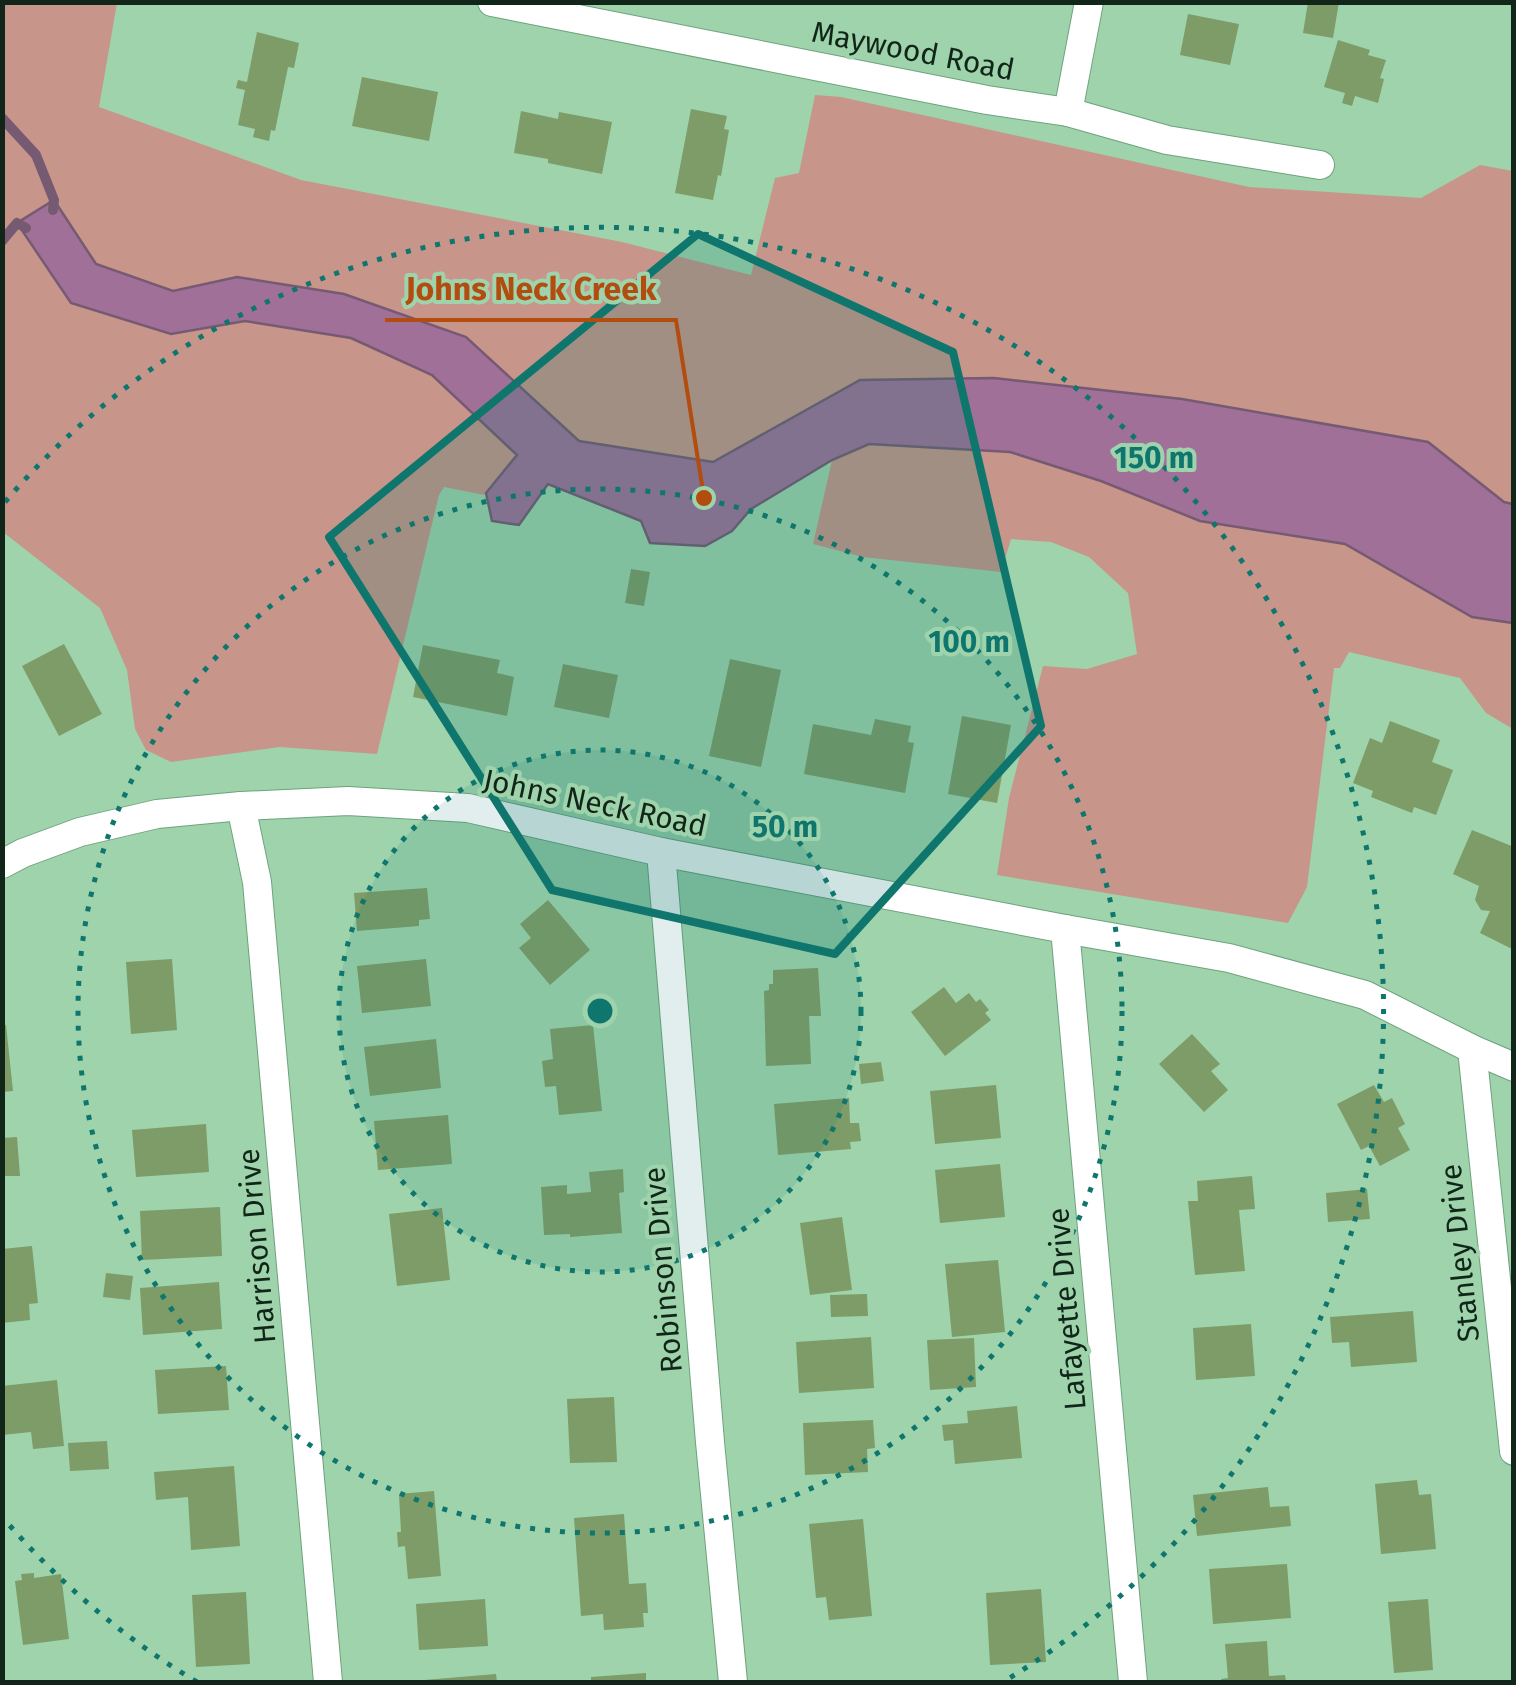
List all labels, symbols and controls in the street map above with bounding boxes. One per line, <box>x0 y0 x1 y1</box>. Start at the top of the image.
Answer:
street label: Maywood Road <box>809 14 1017 88</box>
callout: Johns Neck Creek <box>385 258 676 320</box>
text: Johns Neck Creek <box>404 270 657 308</box>
text: 150 m <box>1114 440 1194 476</box>
text: 100 m <box>928 624 1010 660</box>
street label: Johns Neck Road <box>480 762 710 844</box>
text: 50 m <box>752 809 818 845</box>
centre of rings <box>582 993 618 1029</box>
street label: Harrison Drive <box>231 1147 283 1345</box>
street label: Stanley Drive <box>1433 1162 1487 1344</box>
street label: Robinson Drive <box>636 1166 690 1374</box>
street label: Lafayette Drive <box>1040 1206 1094 1412</box>

